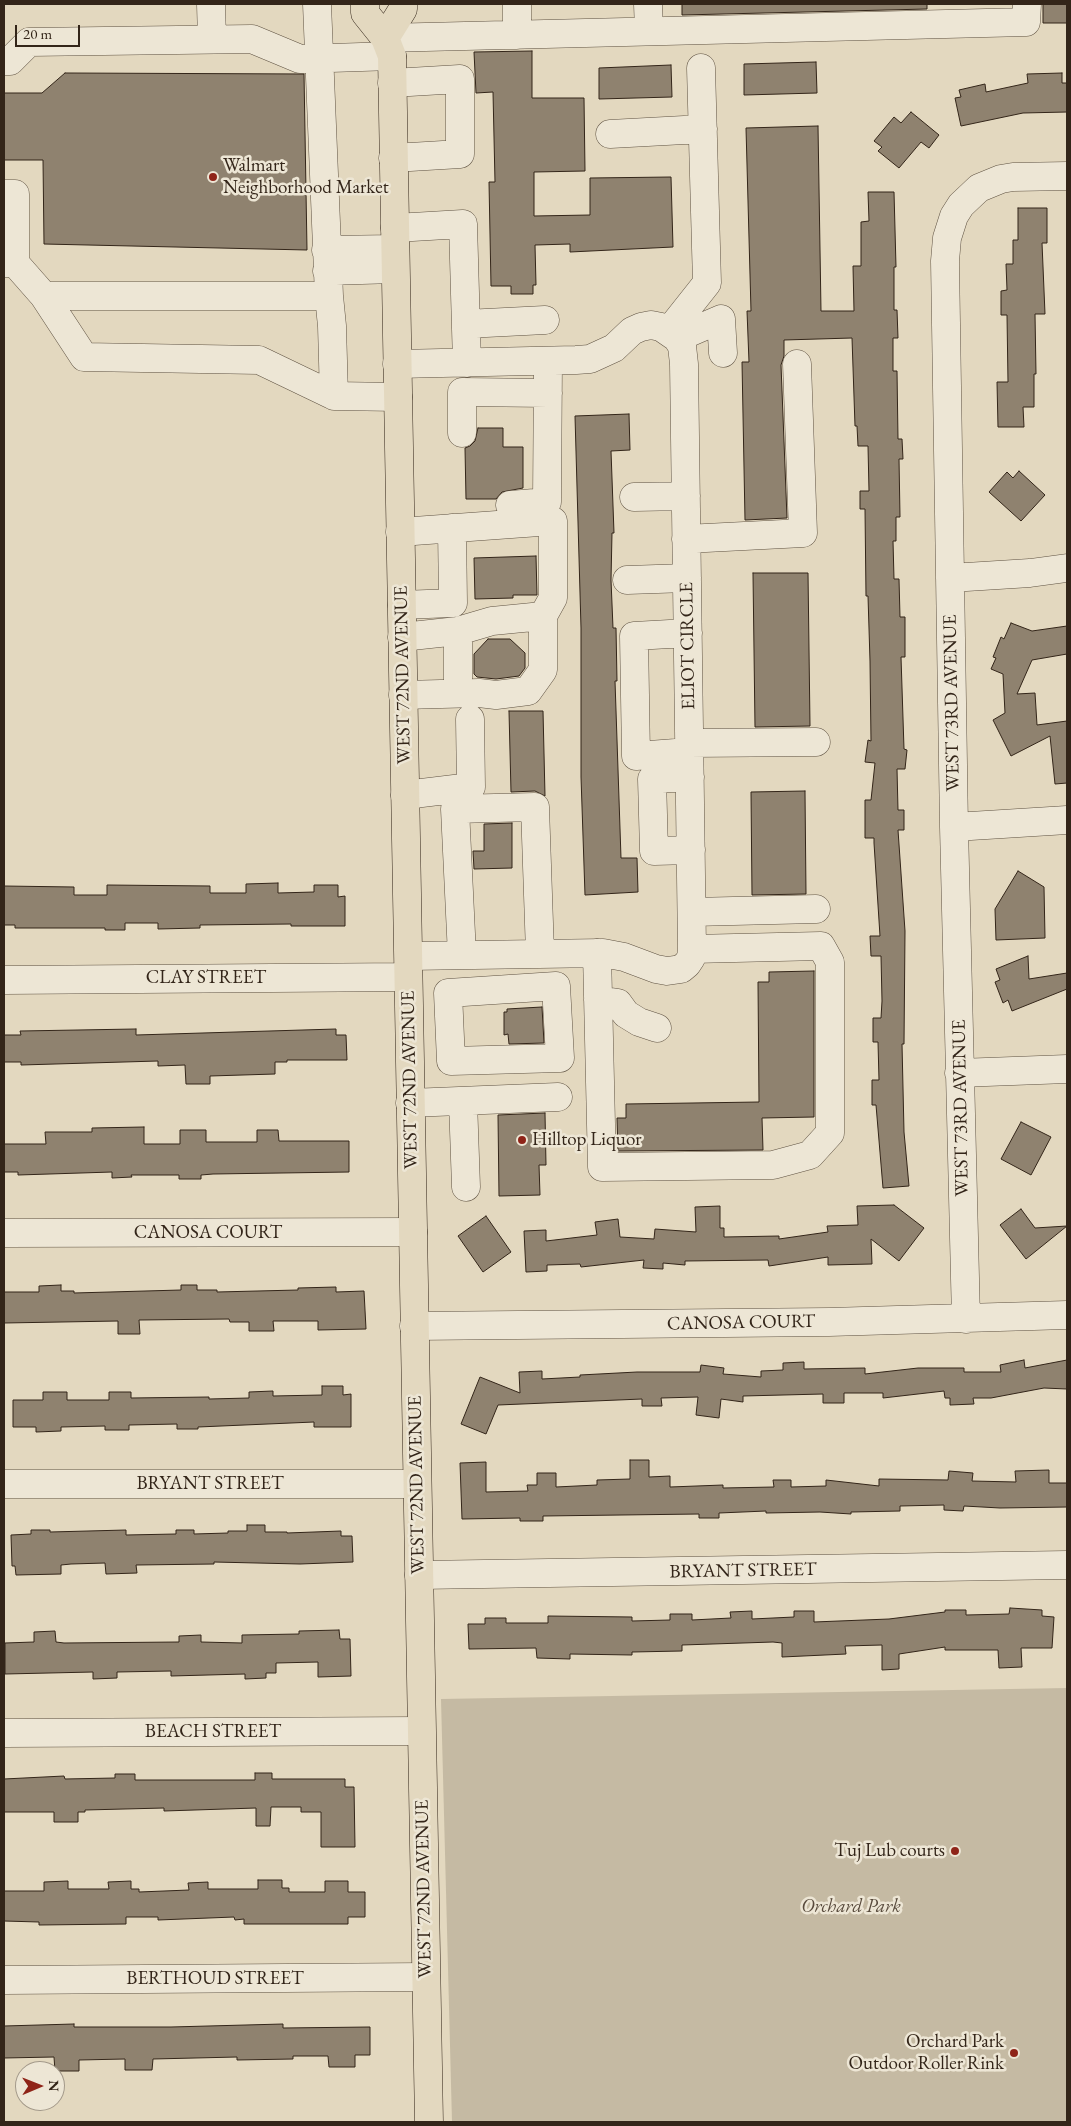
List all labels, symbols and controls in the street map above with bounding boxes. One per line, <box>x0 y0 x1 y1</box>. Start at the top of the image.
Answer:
scale bar <box>18 15 82 47</box>
text: 20 m <box>23 24 52 43</box>
place label: Walmart Neighborhood Market <box>223 155 389 199</box>
marker: Walmart Neighborhood Market <box>207 171 219 183</box>
street label: ELIOT CIRCLE <box>675 582 701 710</box>
street label: WEST 72ND AVENUE <box>390 585 416 765</box>
street label: WEST 73RD AVENUE <box>939 614 965 792</box>
street label: CLAY STREET <box>146 967 266 989</box>
street label: WEST 72ND AVENUE <box>397 990 423 1170</box>
street label: WEST 73RD AVENUE <box>948 1019 974 1197</box>
place label: Hilltop Liquor <box>532 1129 642 1151</box>
marker: Hilltop Liquor <box>516 1134 528 1146</box>
street label: CANOSA COURT <box>134 1222 282 1244</box>
street label: CANOSA COURT <box>667 1310 815 1336</box>
street label: WEST 72ND AVENUE <box>404 1395 430 1575</box>
street label: BRYANT STREET <box>136 1473 284 1495</box>
street label: BRYANT STREET <box>669 1558 817 1584</box>
street label: BEACH STREET <box>145 1721 281 1743</box>
street label: WEST 72ND AVENUE <box>411 1799 437 1979</box>
place label: Tuj Lub courts <box>834 1840 945 1862</box>
marker: Tuj Lub courts <box>949 1845 961 1857</box>
park label: Orchard Park <box>801 1896 901 1918</box>
street label: BERTHOUD STREET <box>126 1968 304 1990</box>
place label: Orchard Park Outdoor Roller Rink <box>848 2031 1004 2075</box>
marker: Orchard Park Outdoor Roller Rink <box>1008 2047 1020 2059</box>
north arrow <box>15 2061 65 2111</box>
text: N <box>45 2080 63 2092</box>

